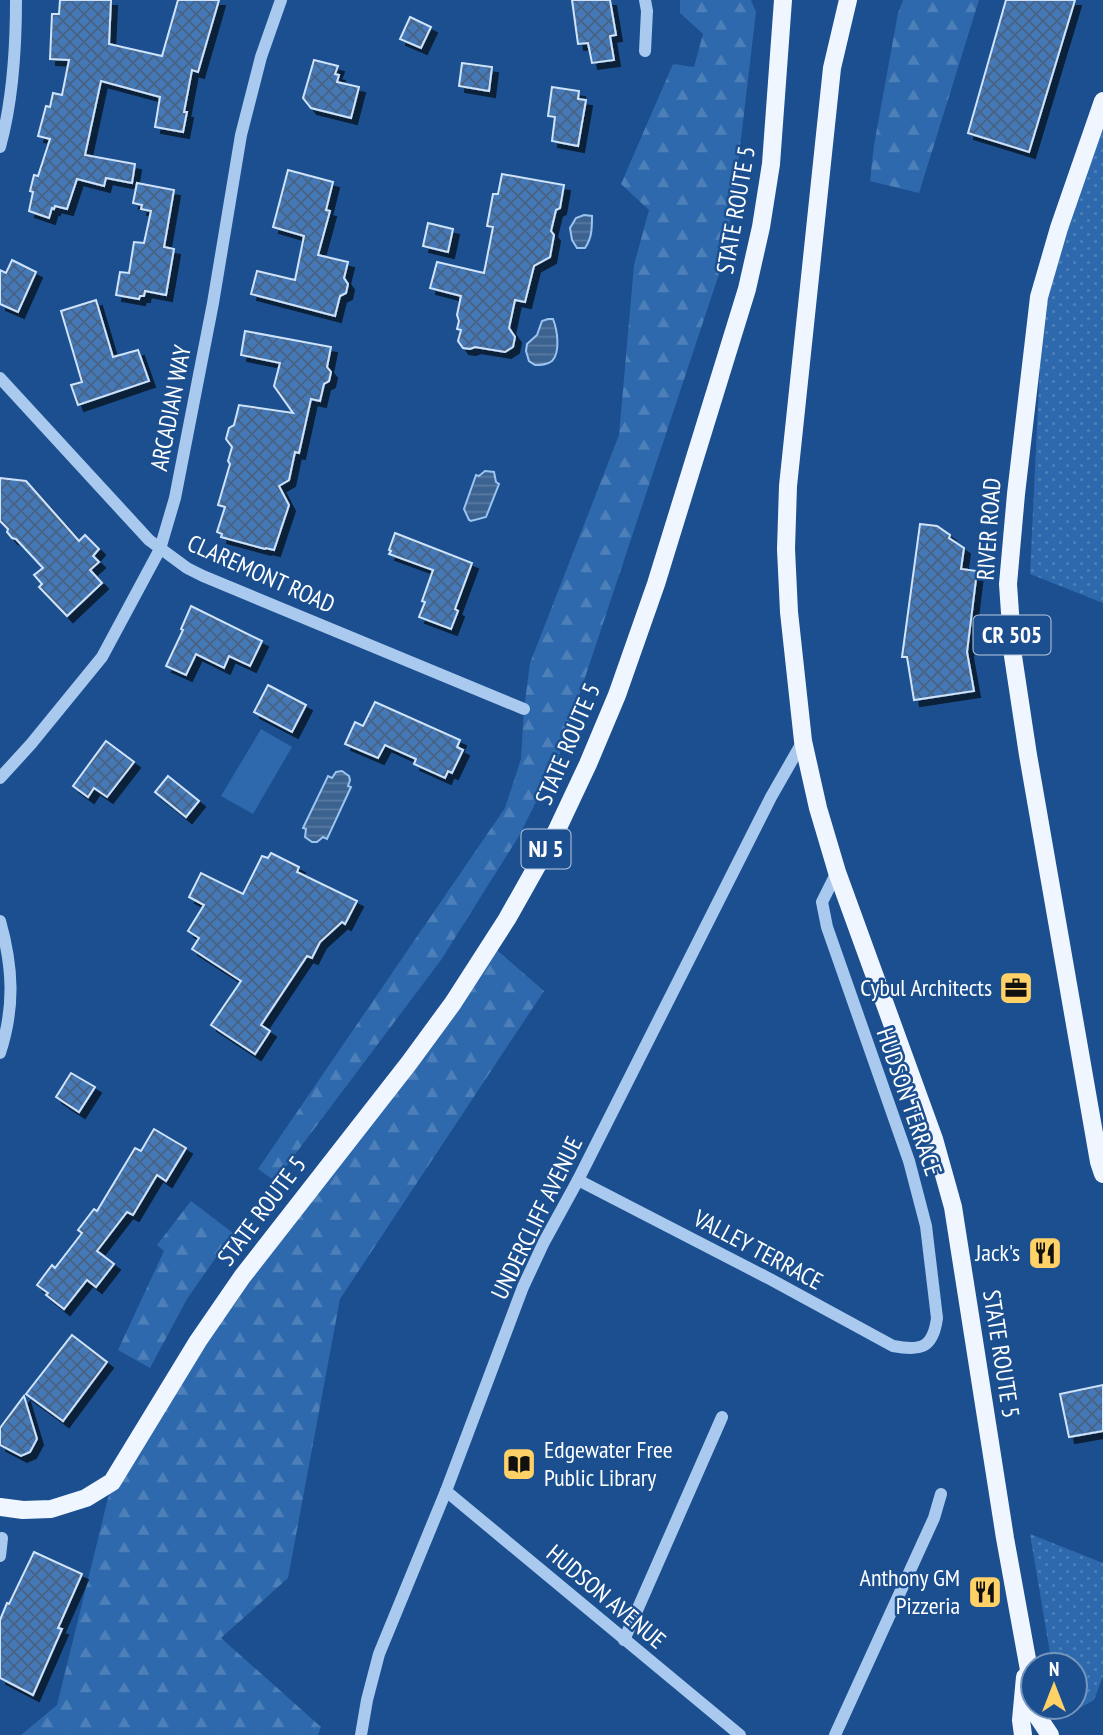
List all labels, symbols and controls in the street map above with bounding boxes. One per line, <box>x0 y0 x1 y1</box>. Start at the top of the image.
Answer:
street label: STATE ROUTE 5 <box>709 144 762 276</box>
street label: ARCADIAN WAY <box>143 342 198 473</box>
street label: RIVER ROAD <box>969 477 1008 581</box>
street label: CLAREMONT ROAD <box>183 527 340 620</box>
road number: CR 505 <box>974 615 1050 654</box>
street label: STATE ROUTE 5 <box>528 678 607 809</box>
road number: NJ 5 <box>522 830 570 869</box>
office icon: Cybul Architects <box>997 969 1035 1007</box>
place label: Cybul Architects <box>860 972 992 1003</box>
street label: HUDSON TERRACE <box>870 1024 949 1180</box>
street label: UNDERCLIFF AVENUE <box>484 1131 589 1304</box>
street label: STATE ROUTE 5 <box>210 1150 313 1272</box>
street label: VALLEY TERRACE <box>687 1202 828 1297</box>
restaurant icon: Jack's <box>1026 1234 1064 1272</box>
place label: Jack's <box>975 1237 1020 1268</box>
street label: STATE ROUTE 5 <box>976 1288 1027 1420</box>
place label: Edgewater Free Public Library <box>544 1434 673 1493</box>
library icon: Edgewater Free Public Library <box>500 1445 538 1483</box>
street label: HUDSON AVENUE <box>540 1538 672 1656</box>
place label: Anthony GM Pizzeria <box>860 1562 960 1621</box>
restaurant icon: Anthony GM Pizzeria <box>966 1573 1004 1611</box>
north arrow <box>1019 1651 1089 1721</box>
text: N <box>1049 1657 1059 1681</box>

